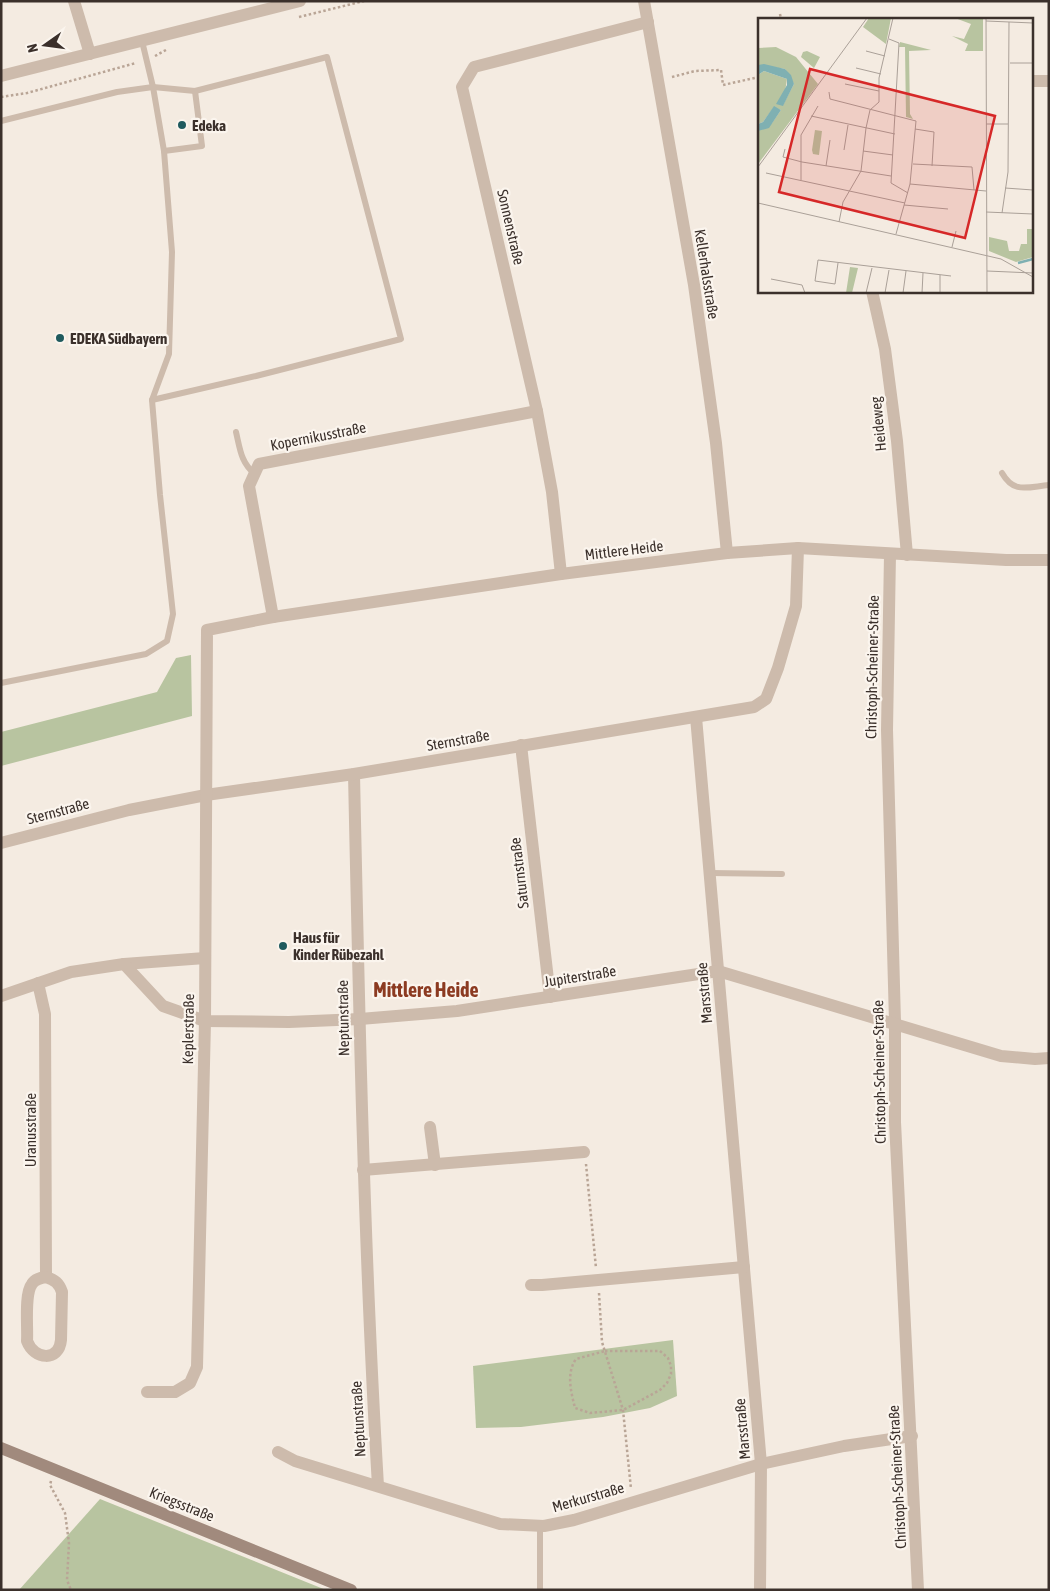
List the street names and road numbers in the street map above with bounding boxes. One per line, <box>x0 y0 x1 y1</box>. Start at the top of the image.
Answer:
street label: Sonnenstraße <box>494 188 528 266</box>
street label: Kellerhalsstraße <box>691 228 723 320</box>
street label: Heideweg <box>867 395 889 452</box>
street label: Kopernikusstraße <box>269 418 367 454</box>
street label: Mittlere Heide <box>584 537 664 563</box>
street label: Christoph-Scheiner-Straße <box>862 595 882 739</box>
street label: Sternstraße <box>425 726 491 754</box>
street label: Sternstraße <box>25 795 91 827</box>
street label: Saturnstraße <box>506 836 532 909</box>
street label: Jupiterstraße <box>543 962 617 990</box>
street label: Marsstraße <box>693 962 715 1024</box>
street label: Neptunstraße <box>334 980 352 1056</box>
street label: Keplerstraße <box>179 993 197 1064</box>
street label: Christoph-Scheiner-Straße <box>869 1000 889 1144</box>
street label: Uranusstraße <box>22 1093 39 1167</box>
street label: Neptunstraße <box>348 1380 368 1457</box>
street label: Marsstraße <box>731 1398 753 1460</box>
street label: Christoph-Scheiner-Straße <box>885 1405 909 1549</box>
street label: Merkurstraße <box>550 1479 626 1515</box>
street label: Kriegsstraße <box>147 1483 217 1525</box>

